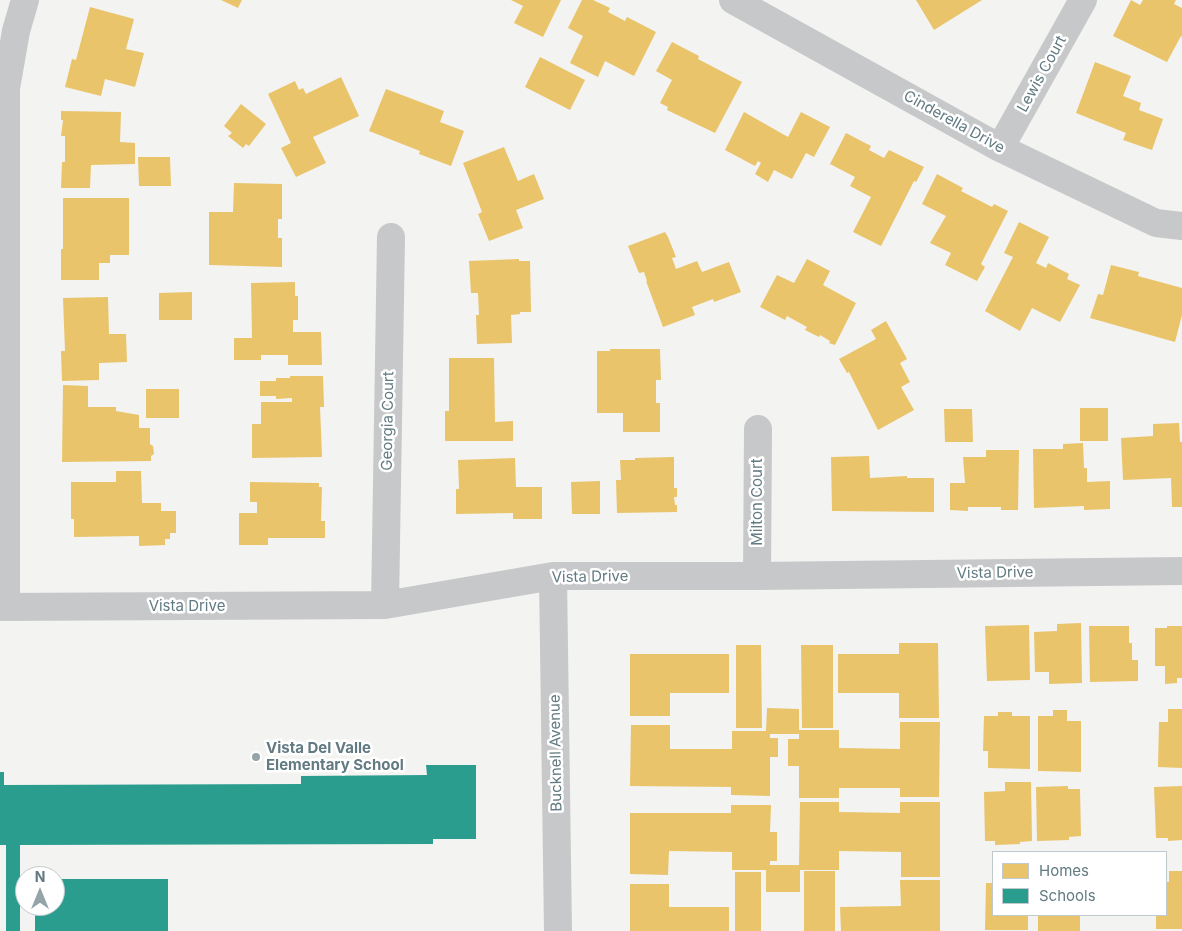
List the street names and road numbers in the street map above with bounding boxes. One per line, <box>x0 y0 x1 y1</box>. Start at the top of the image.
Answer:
street label: Lewis Court <box>1014 33 1070 115</box>
street label: Cinderella Drive <box>900 87 1008 157</box>
street label: Georgia Court <box>378 371 398 471</box>
street label: Milton Court <box>748 458 766 546</box>
street label: Vista Drive <box>956 563 1034 583</box>
street label: Vista Drive <box>551 567 629 587</box>
street label: Vista Drive <box>149 597 225 615</box>
street label: Bucknell Avenue <box>546 694 566 812</box>

